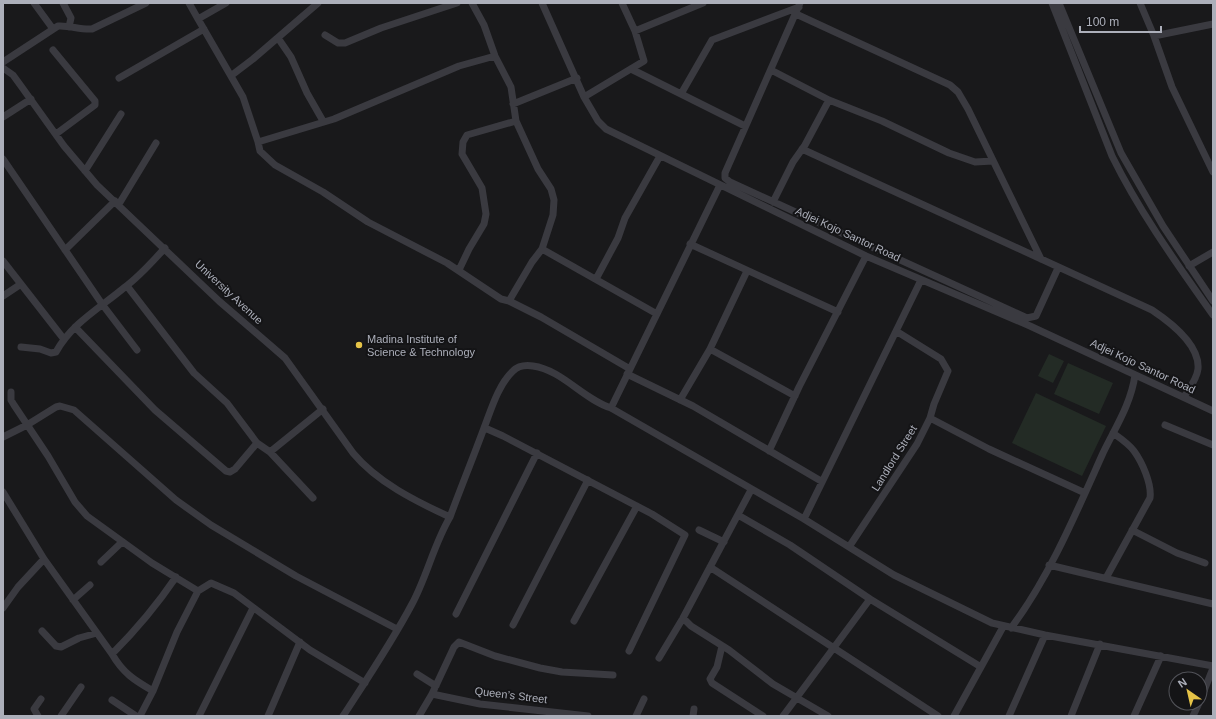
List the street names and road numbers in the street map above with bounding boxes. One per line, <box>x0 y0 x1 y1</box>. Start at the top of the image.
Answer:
street label: Adjei Kojo Santor Road <box>794 204 902 264</box>
street label: University Avenue <box>193 258 265 326</box>
street label: Adjei Kojo Santor Road <box>1089 336 1197 396</box>
street label: Landlord Street <box>869 423 919 493</box>
street label: Queen’s Street <box>474 685 548 705</box>

